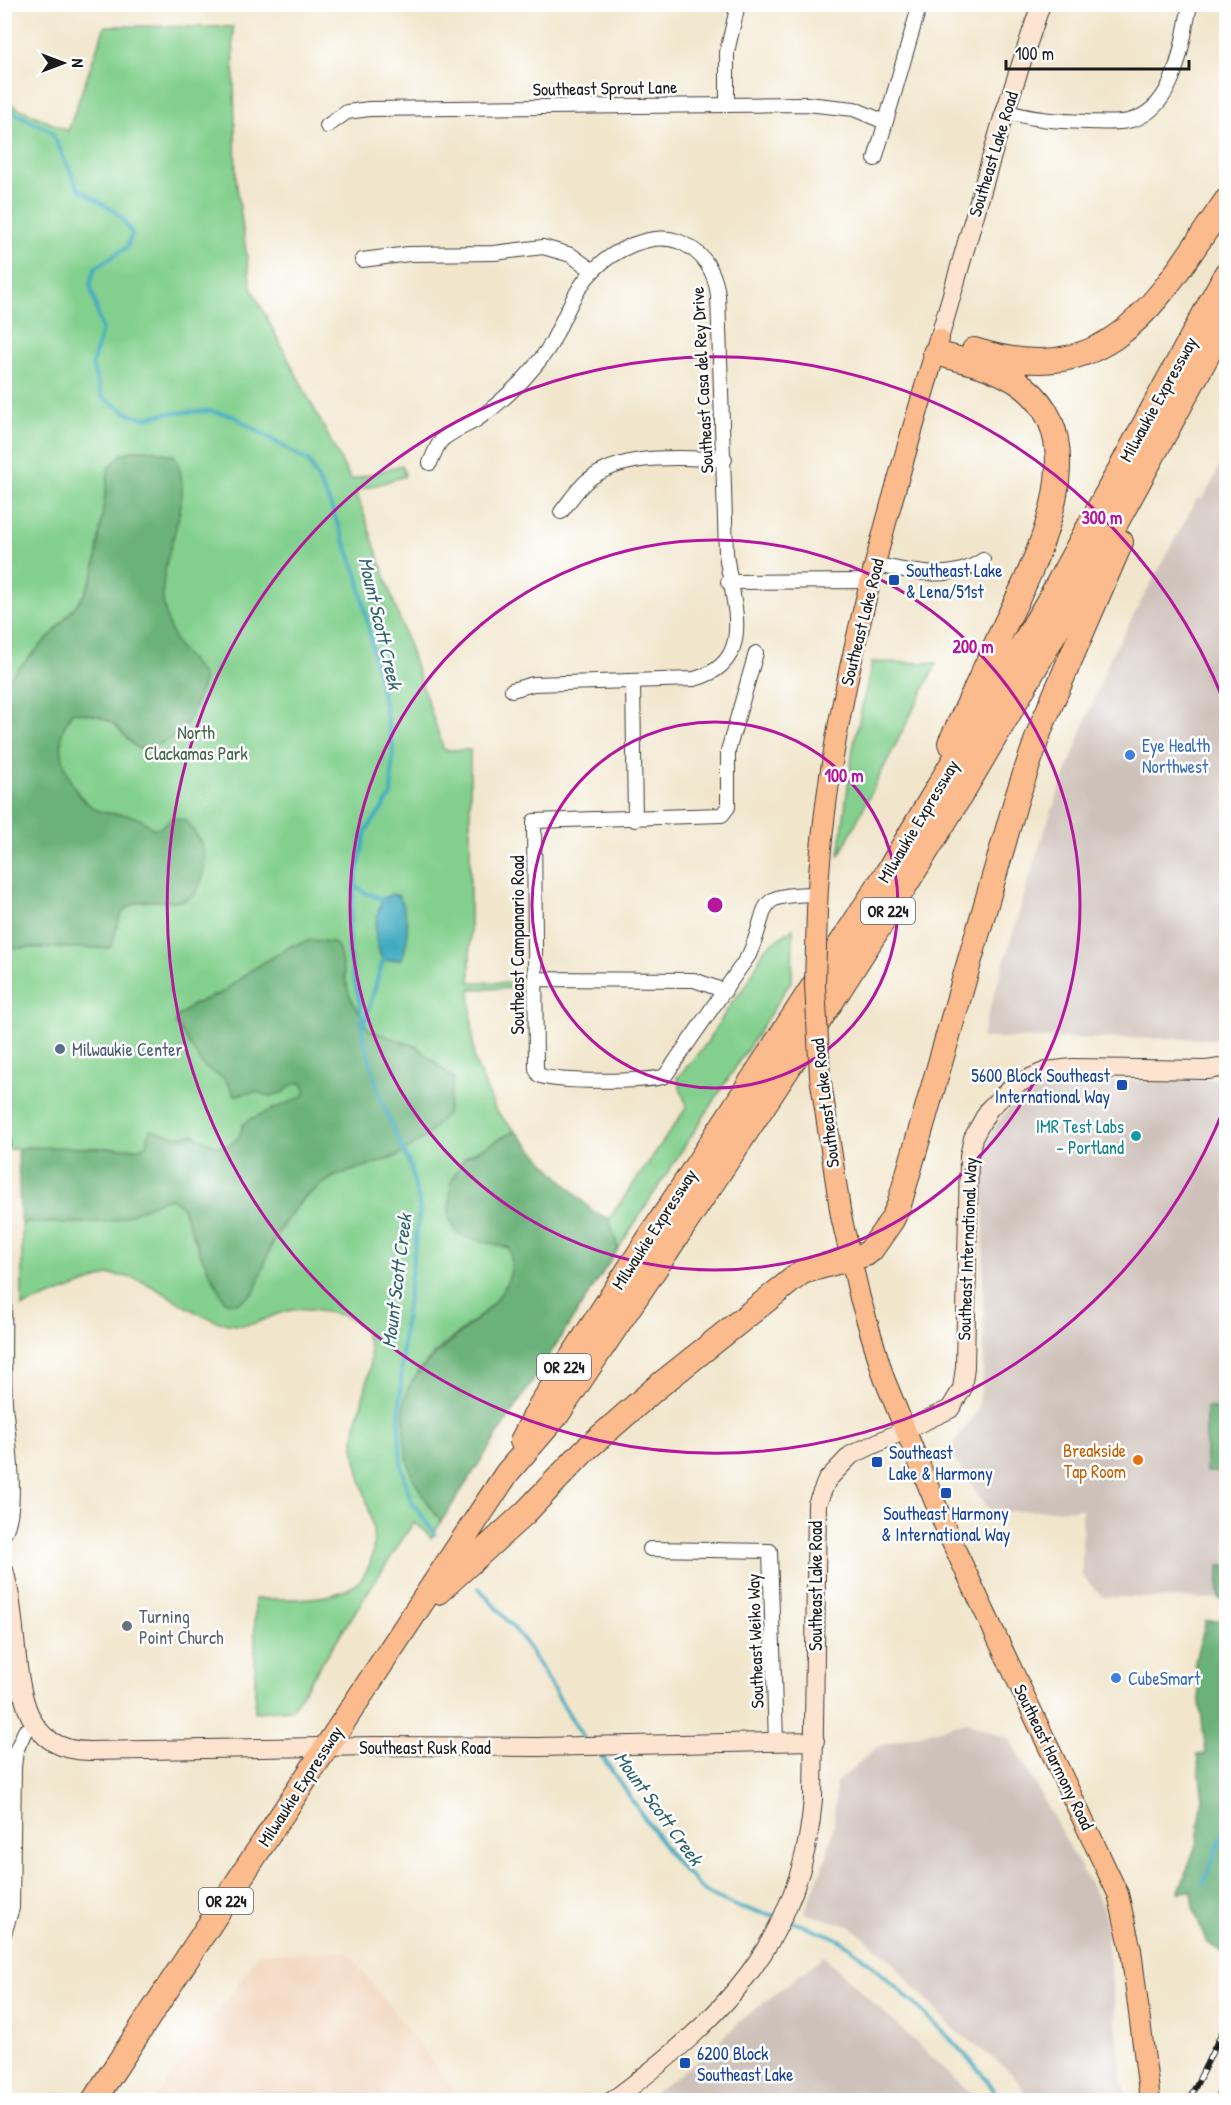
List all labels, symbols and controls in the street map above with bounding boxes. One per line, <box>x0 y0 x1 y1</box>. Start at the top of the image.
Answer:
north arrow <box>33 33 93 93</box>
scale bar <box>1006 33 1189 71</box>
text: 100 m <box>1015 41 1054 66</box>
text: N <box>67 59 89 68</box>
street label: Southeast Sprout Lane <box>532 74 678 102</box>
street label: Southeast Lake Road <box>962 88 1024 220</box>
street label: Southeast Casa del Rey Drive <box>685 286 719 474</box>
street label: Milwaukie Expressway <box>1113 332 1203 466</box>
text: 300 m <box>1082 505 1122 530</box>
water label: Mount Scott Creek <box>353 554 410 693</box>
street label: Southeast Lake Road <box>834 556 890 688</box>
place label: Southeast Lake & Lena/51st <box>906 558 1002 604</box>
marker: Southeast Lake & Lena/51st <box>887 573 901 587</box>
text: 200 m <box>953 634 993 659</box>
park label: North Clackamas Park <box>144 720 248 766</box>
place label: Eye Health Northwest <box>1142 733 1210 779</box>
marker: Eye Health Northwest <box>1123 748 1137 762</box>
street label: Milwaukie Expressway <box>871 754 965 887</box>
text: 100 m <box>824 763 864 788</box>
street label: Southeast Campanario Road <box>505 856 530 1034</box>
centre of rings <box>705 895 725 915</box>
road number: OR 224 <box>861 898 915 924</box>
place label: Milwaukie Center <box>72 1037 182 1062</box>
street label: Southeast Lake Road <box>805 1037 845 1169</box>
marker: Milwaukie Center <box>53 1042 67 1056</box>
place label: 5600 Block Southeast International Way <box>971 1063 1111 1109</box>
marker: 5600 Block Southeast International Way <box>1115 1078 1129 1092</box>
place label: IMR Test Labs - Portland <box>1036 1114 1124 1160</box>
marker: IMR Test Labs - Portland <box>1129 1129 1143 1143</box>
street label: Southeast International Way <box>951 1157 983 1341</box>
street label: Milwaukie Expressway <box>605 1163 703 1294</box>
water label: Mount Scott Creek <box>374 1211 418 1350</box>
road number: OR 224 <box>537 1354 591 1380</box>
place label: Breakside Tap Room <box>1063 1438 1126 1484</box>
place label: Southeast Lake & Harmony <box>889 1440 993 1486</box>
marker: Breakside Tap Room <box>1131 1453 1145 1467</box>
marker: Southeast Lake & Harmony <box>870 1455 884 1469</box>
marker: Southeast Harmony & International Way <box>939 1486 953 1500</box>
place label: Southeast Harmony & International Way <box>882 1501 1011 1547</box>
street label: Southeast Lake Road <box>803 1521 828 1651</box>
street label: Southeast Weiko Way <box>740 1573 770 1709</box>
place label: Turning Point Church <box>139 1604 224 1650</box>
marker: Turning Point Church <box>120 1619 134 1633</box>
place label: CubeSmart <box>1128 1666 1201 1691</box>
marker: CubeSmart <box>1109 1671 1123 1685</box>
street label: Southeast Harmony Road <box>1008 1680 1100 1834</box>
street label: Milwaukie Expressway <box>251 1720 349 1851</box>
street label: Southeast Rusk Road <box>359 1735 491 1760</box>
water label: Mount Scott Creek <box>608 1746 711 1872</box>
road number: OR 224 <box>199 1888 253 1914</box>
place label: 6200 Block Southeast Lake <box>697 2041 793 2087</box>
marker: 6200 Block Southeast Lake <box>678 2056 692 2070</box>

